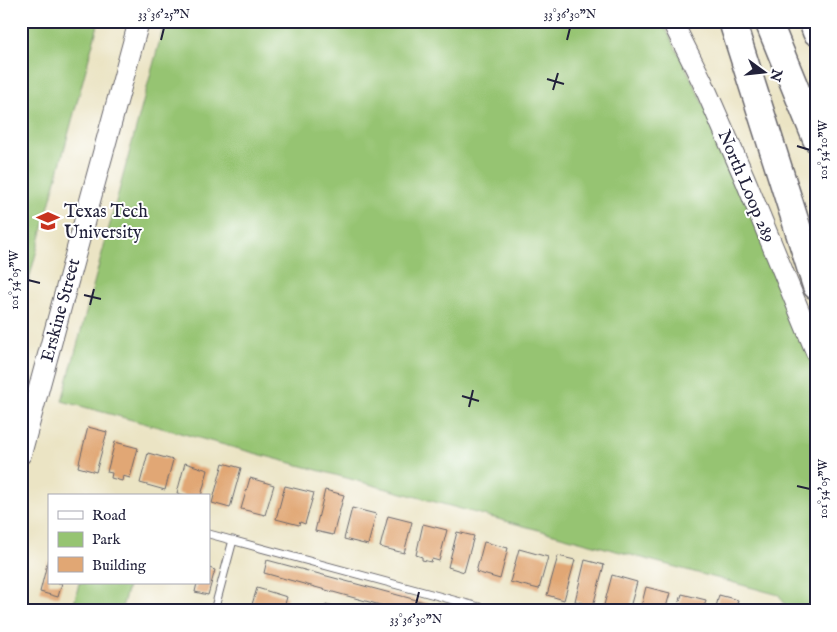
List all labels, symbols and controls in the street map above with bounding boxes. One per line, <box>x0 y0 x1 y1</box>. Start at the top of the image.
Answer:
text: 33°36'25"N <box>138 7 191 22</box>
text: 33°36'30"N <box>544 7 597 22</box>
north arrow <box>740 48 790 98</box>
text: N <box>765 66 786 83</box>
text: 101°54'10"W <box>816 120 831 180</box>
street label: North Loop 289 <box>712 127 780 247</box>
place label: Texas Tech University <box>64 201 148 245</box>
school or university icon: Texas Tech University <box>35 208 61 234</box>
text: 101°54'05"W <box>7 250 22 310</box>
street label: Erskine Street <box>37 256 86 365</box>
text: 101°54'05"W <box>816 459 831 519</box>
legend <box>48 494 210 584</box>
text: Road <box>92 506 127 525</box>
text: Park <box>92 530 122 549</box>
text: Building <box>92 556 147 575</box>
text: 33°36'30"N <box>390 612 443 627</box>

